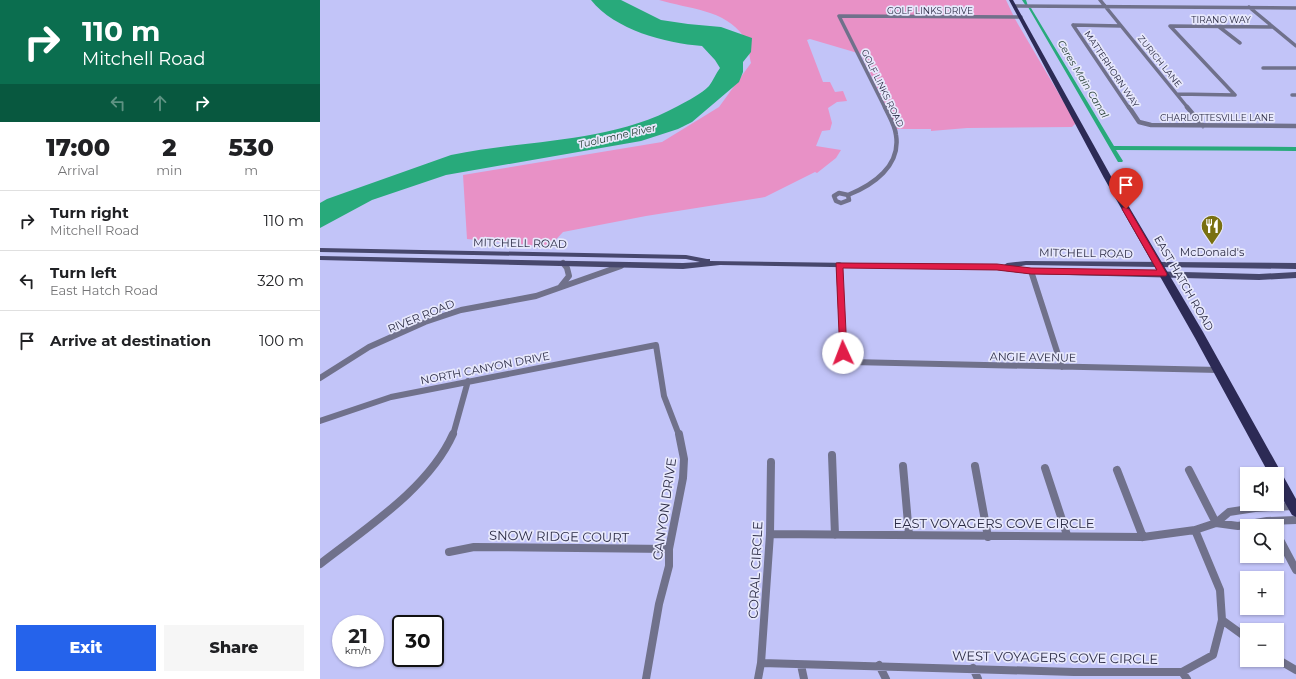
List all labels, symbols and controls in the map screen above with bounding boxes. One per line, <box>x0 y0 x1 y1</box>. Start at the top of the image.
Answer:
street label: GOLF LINKS DRIVE <box>887 5 973 16</box>
text: 110 m <box>82 14 160 48</box>
street label: TIRANO WAY <box>1191 14 1251 25</box>
icon: right <box>16 16 68 68</box>
street label: MATTERHORN WAY <box>1082 29 1142 110</box>
street label: ZURICH LANE <box>1136 33 1184 89</box>
water label: Ceres Main Canal <box>1055 38 1112 121</box>
street label: GOLF LINKS ROAD <box>859 47 907 129</box>
text: Mitchell Road <box>82 48 205 70</box>
icon: left <box>107 92 129 114</box>
icon: ahead <box>149 92 171 114</box>
icon: right <box>191 92 213 114</box>
street label: CHARLOTTESVILLE LANE <box>1160 112 1274 123</box>
water label: Tuolumne River <box>577 121 658 151</box>
text: 17:00 <box>46 133 110 162</box>
text: 2 <box>162 133 177 162</box>
text: 530 <box>229 133 274 162</box>
text: Arrival <box>58 162 99 178</box>
text: min <box>156 162 182 178</box>
text: m <box>244 162 258 178</box>
pin <box>1109 168 1143 209</box>
icon: arrive <box>1115 174 1137 196</box>
text: Turn right <box>50 203 129 222</box>
icon: right <box>16 210 38 232</box>
text: 110 m <box>263 211 304 230</box>
restaurant icon: McDonald's <box>1199 213 1225 246</box>
text: Mitchell Road <box>50 222 139 238</box>
street label: EAST HATCH ROAD <box>1151 233 1217 333</box>
street label: MITCHELL ROAD <box>473 235 567 251</box>
street label: MITCHELL ROAD <box>1039 245 1133 261</box>
place label: McDonald's <box>1180 245 1245 259</box>
text: Turn left <box>50 263 117 282</box>
icon: left <box>16 270 38 292</box>
text: 320 m <box>257 271 304 290</box>
text: East Hatch Road <box>50 282 158 298</box>
street label: RIVER ROAD <box>386 296 456 336</box>
icon: arrive <box>16 330 38 352</box>
text: Arrive at destination <box>50 331 211 350</box>
text: 100 m <box>259 331 304 350</box>
position arrow <box>822 332 864 374</box>
street label: NORTH CANYON DRIVE <box>419 349 551 387</box>
street label: ANGIE AVENUE <box>990 349 1076 365</box>
street label: CANYON DRIVE <box>649 457 679 561</box>
map controls <box>1240 467 1284 667</box>
button: sound <box>1240 467 1284 511</box>
street label: EAST VOYAGERS COVE CIRCLE <box>894 515 1094 531</box>
button: search <box>1240 519 1284 563</box>
street label: CORAL CIRCLE <box>744 521 766 619</box>
street label: SNOW RIDGE COURT <box>489 527 630 545</box>
button: + <box>1240 571 1284 615</box>
speed limit sign: 30 <box>392 615 444 667</box>
button: − <box>1240 623 1284 667</box>
text: 21 <box>348 624 368 648</box>
button: Exit <box>16 625 156 671</box>
button: Share <box>164 625 304 671</box>
text: km/h <box>345 644 371 657</box>
street label: WEST VOYAGERS COVE CIRCLE <box>952 647 1158 667</box>

